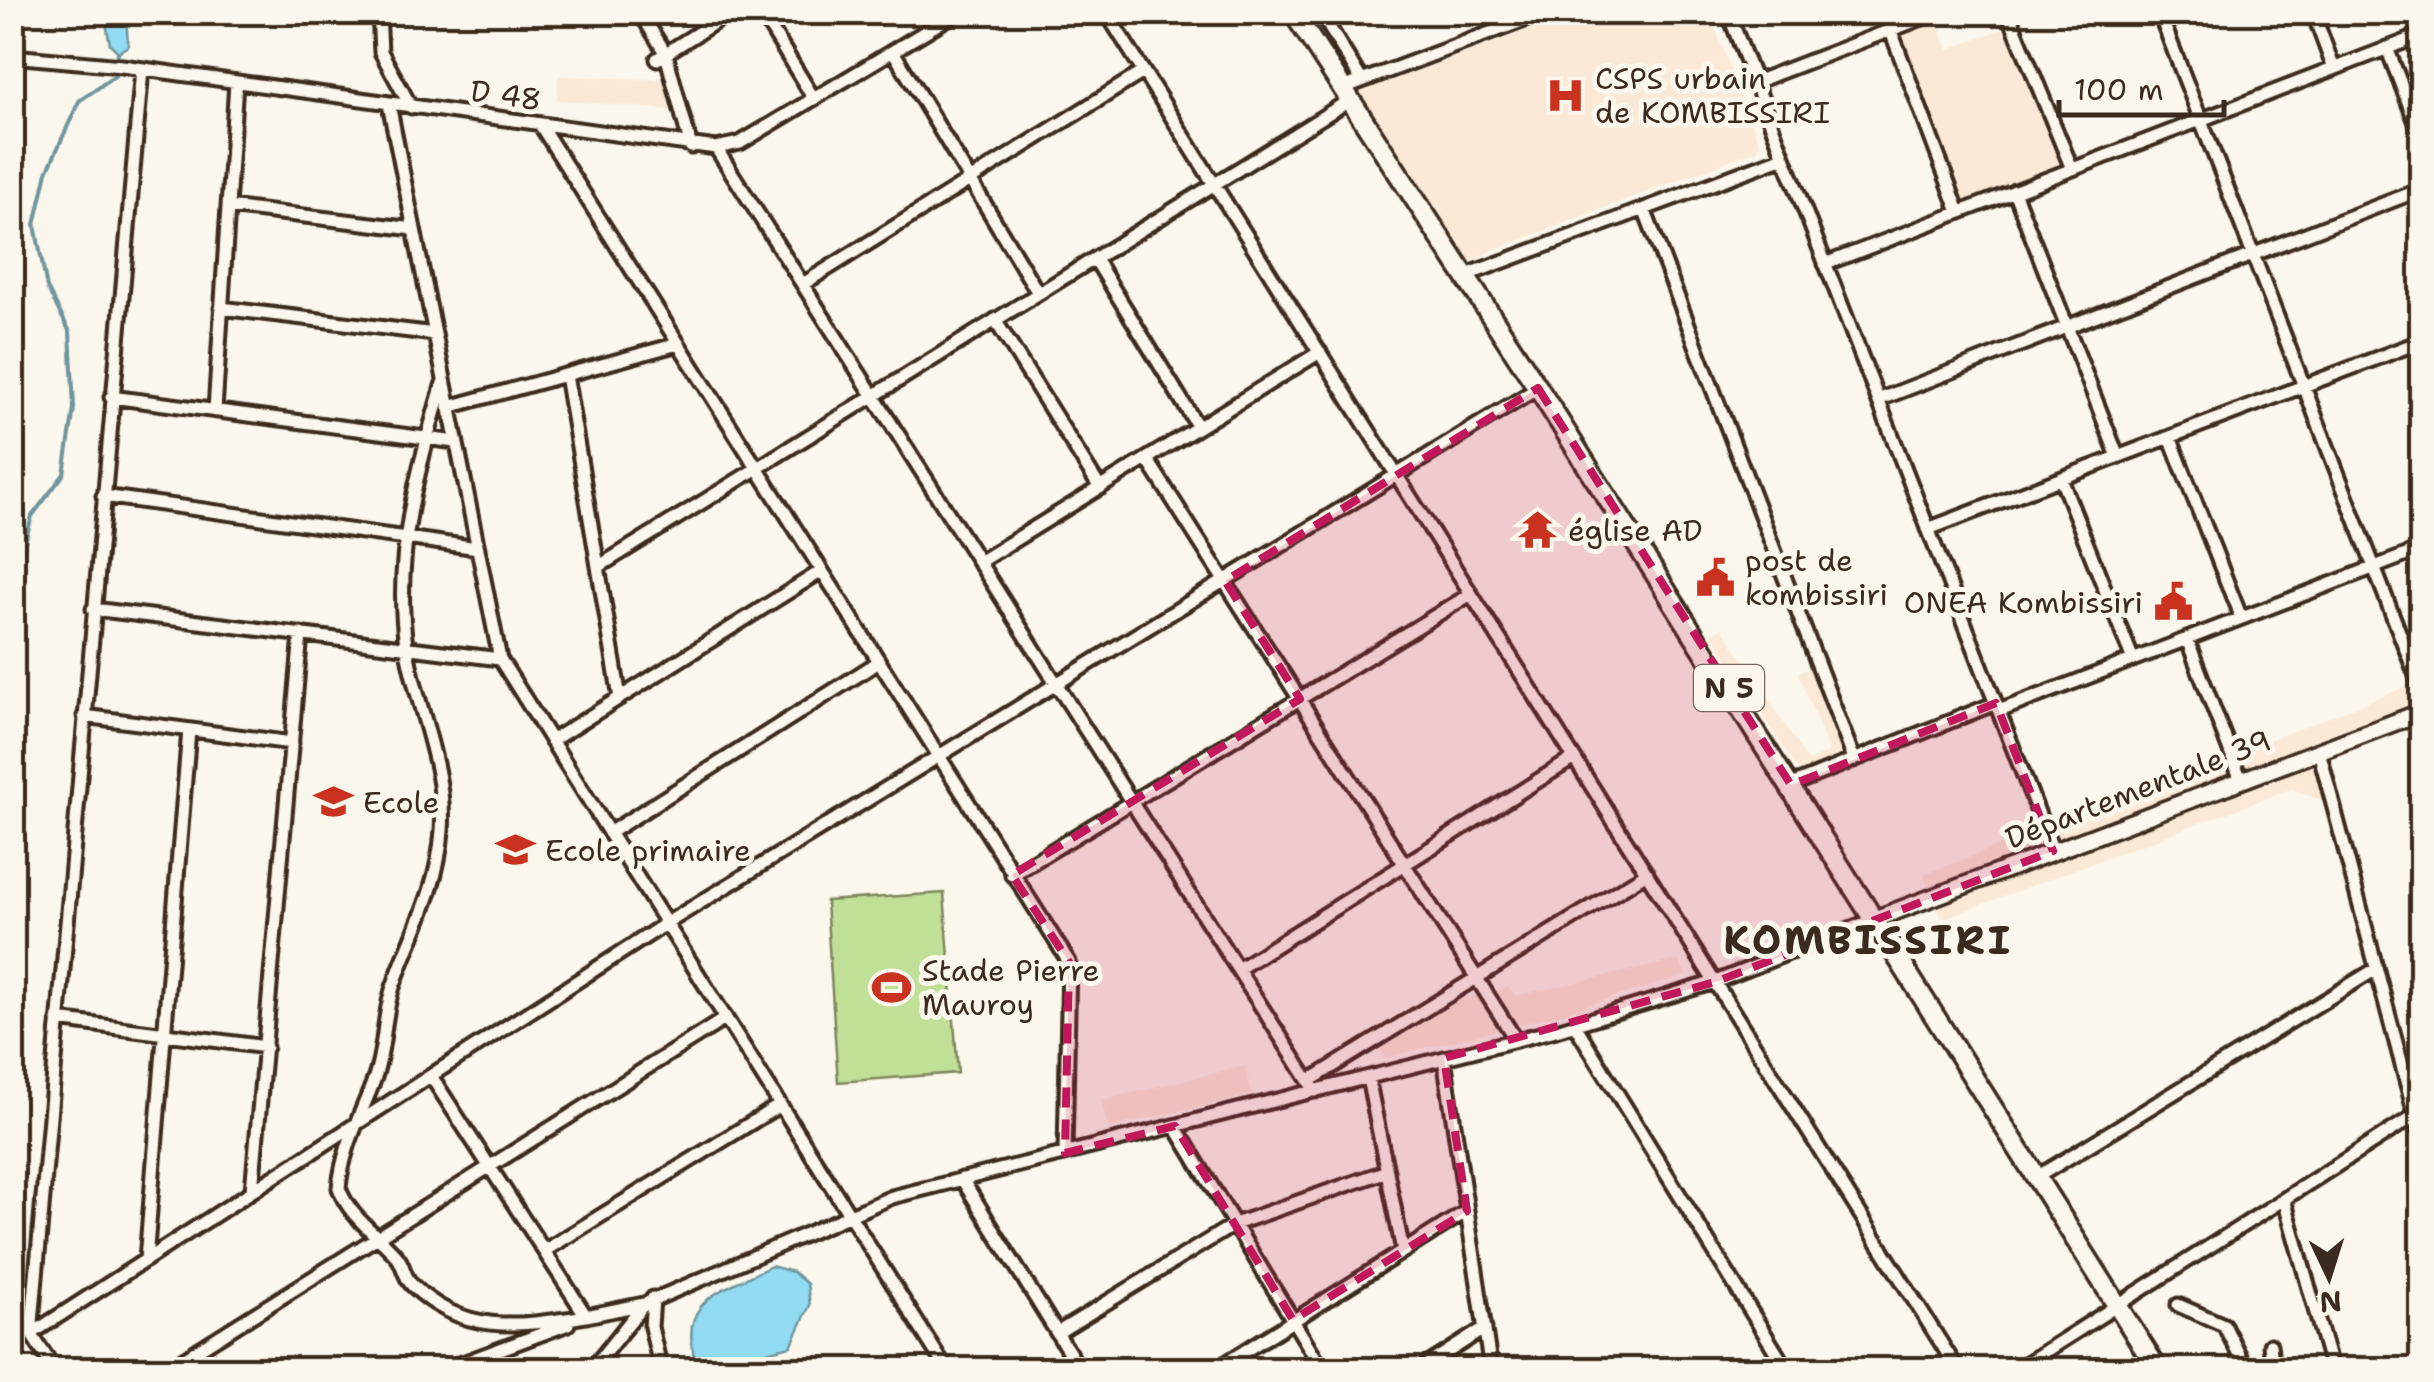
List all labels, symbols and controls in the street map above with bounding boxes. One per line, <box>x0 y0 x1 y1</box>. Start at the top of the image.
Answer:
scale bar <box>2059 55 2224 117</box>
place label: CSPS urbain de KOMBISSIRI <box>1595 58 1830 133</box>
text: 100 m <box>2074 69 2164 110</box>
street label: D 48 <box>468 70 544 120</box>
hospital icon: CSPS urbain de KOMBISSIRI <box>1544 74 1586 116</box>
temple icon: église AD <box>1517 509 1559 551</box>
place label: église AD <box>1568 510 1703 551</box>
place label: post de kombissiri <box>1745 540 1888 615</box>
public building icon: post de kombissiri <box>1694 556 1736 598</box>
public building icon: ONEA Kombissiri <box>2152 581 2194 623</box>
place label: ONEA Kombissiri <box>1904 582 2143 623</box>
road number: N 5 <box>1694 665 1764 711</box>
street label: Départementale 39 <box>1999 719 2277 859</box>
school or university icon: Ecole <box>312 781 354 823</box>
place label: Ecole <box>363 782 439 823</box>
school or university icon: Ecole primaire <box>494 829 536 871</box>
place label: Ecole primaire <box>545 830 751 871</box>
district label: KOMBISSIRI <box>1723 913 2013 967</box>
place label: Stade Pierre Mauroy <box>922 950 1100 1025</box>
sports icon: Stade Pierre Mauroy <box>871 966 913 1008</box>
north arrow <box>2279 1227 2379 1327</box>
text: N <box>2318 1282 2343 1322</box>

